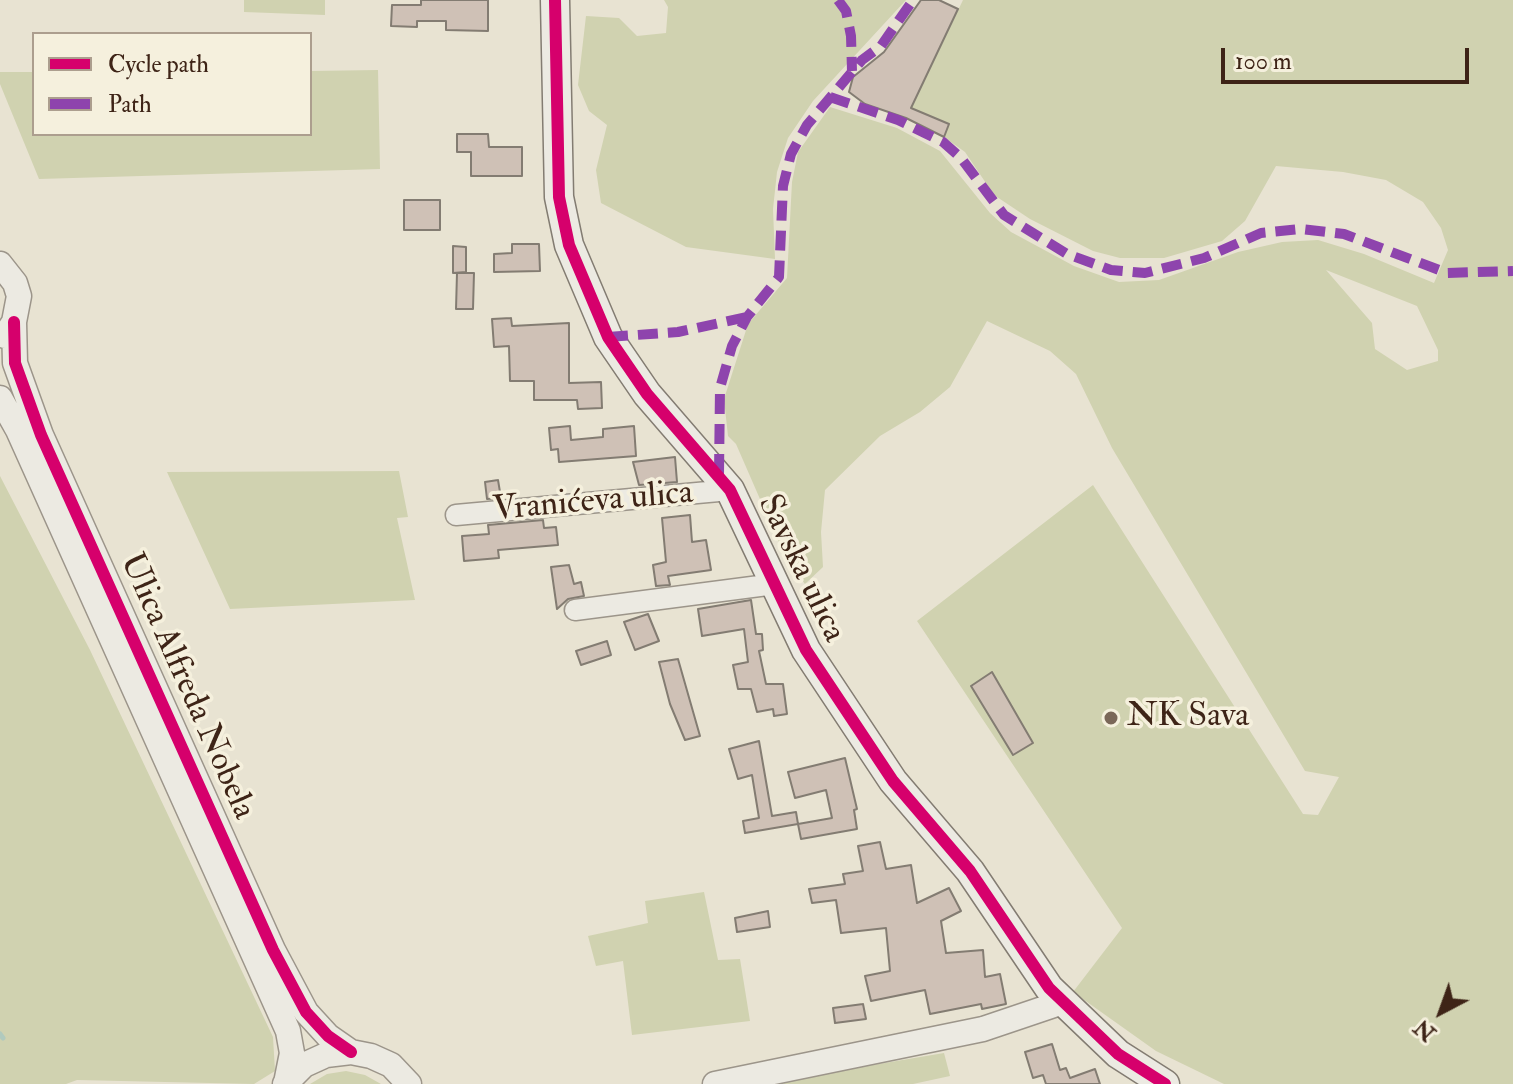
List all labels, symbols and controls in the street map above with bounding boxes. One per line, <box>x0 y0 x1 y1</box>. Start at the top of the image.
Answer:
legend <box>32 32 312 136</box>
scale bar <box>1225 32 1473 82</box>
text: 100 m <box>1235 46 1292 77</box>
text: Cycle path <box>108 49 209 80</box>
text: Path <box>108 89 152 120</box>
street label: Vranićeva ulica <box>491 474 695 532</box>
street label: Savska ulica <box>747 489 853 649</box>
street label: Ulica Alfreda Nobela <box>109 548 263 826</box>
place label: NK Sava <box>1127 698 1249 738</box>
marker: NK Sava <box>1102 709 1120 727</box>
north arrow <box>1401 972 1481 1052</box>
text: N <box>1409 1013 1442 1047</box>

